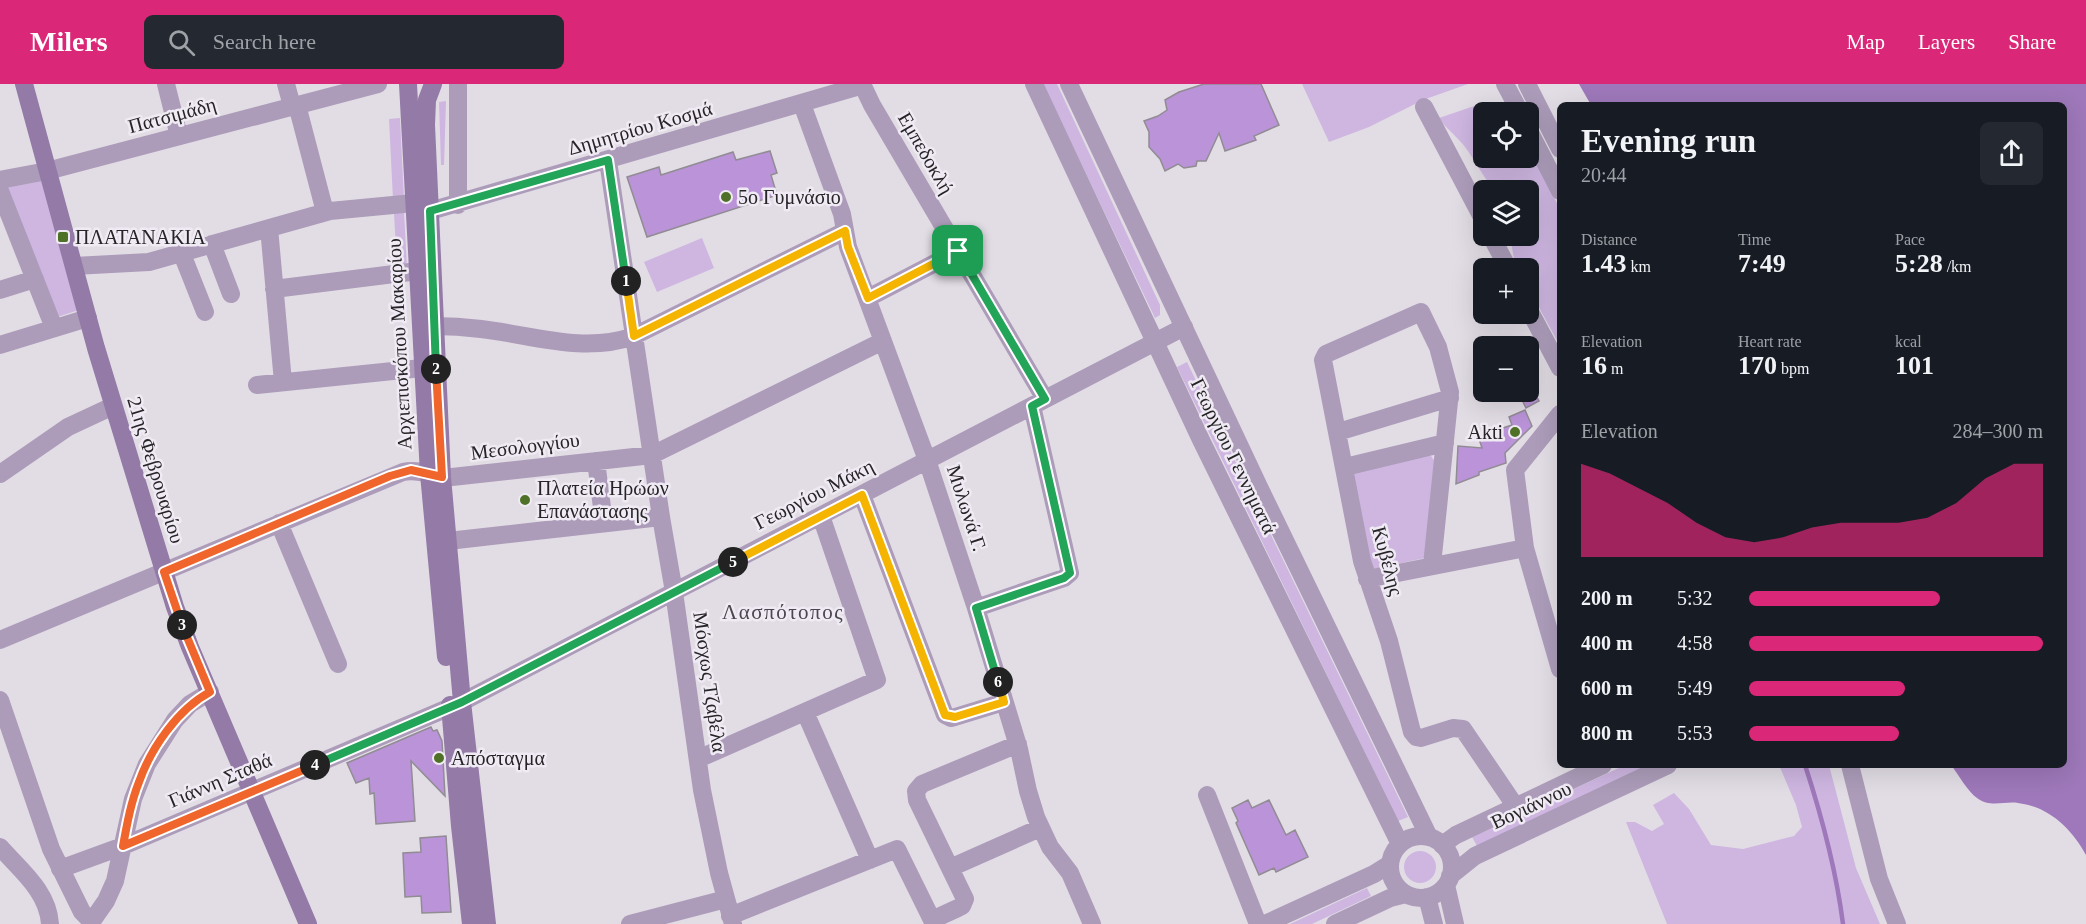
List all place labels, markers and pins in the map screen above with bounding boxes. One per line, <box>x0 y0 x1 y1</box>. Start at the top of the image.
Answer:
place label: 5ο Γυμνάσιο <box>738 186 841 209</box>
marker: 5ο Γυμνάσιο <box>719 190 733 204</box>
pin <box>932 225 983 276</box>
place label: ΠΛΑΤΑΝΑΚΙΑ <box>75 226 206 248</box>
marker: ΠΛΑΤΑΝΑΚΙΑ <box>56 230 70 244</box>
pin: 1 <box>611 266 641 296</box>
pin: 2 <box>421 354 451 384</box>
place label: Akti <box>1467 421 1503 443</box>
marker: Akti <box>1508 425 1522 439</box>
place label: Πλατεία Ηρώων Επανάστασης <box>537 477 669 523</box>
marker: Πλατεία Ηρώων Επανάστασης <box>518 493 532 507</box>
pin: 5 <box>718 547 748 577</box>
pin: 3 <box>167 610 197 640</box>
pin: 6 <box>983 667 1013 697</box>
place label: Απόσταγμα <box>451 747 545 770</box>
pin: 4 <box>300 750 330 780</box>
marker: Απόσταγμα <box>432 751 446 765</box>

